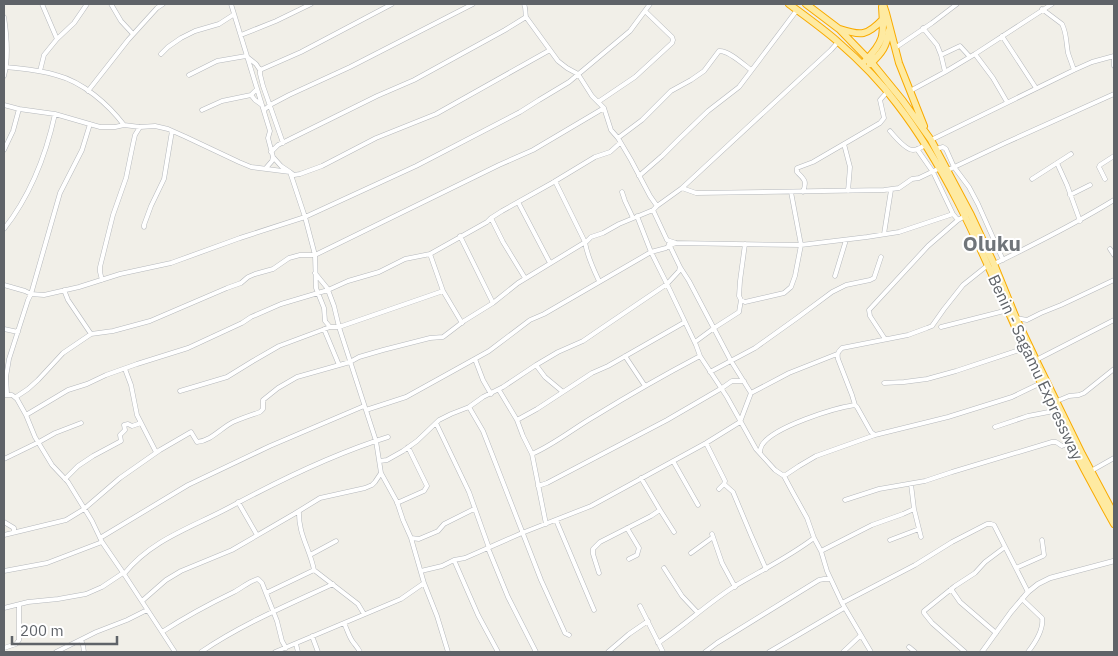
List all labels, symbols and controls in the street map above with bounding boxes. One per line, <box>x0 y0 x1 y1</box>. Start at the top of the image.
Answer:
district label: Oluku <box>963 229 1021 257</box>
street label: Benin - Sagamu Expressway <box>984 271 1088 463</box>
scale bar <box>12 614 118 646</box>
text: 200 m <box>20 621 64 640</box>

